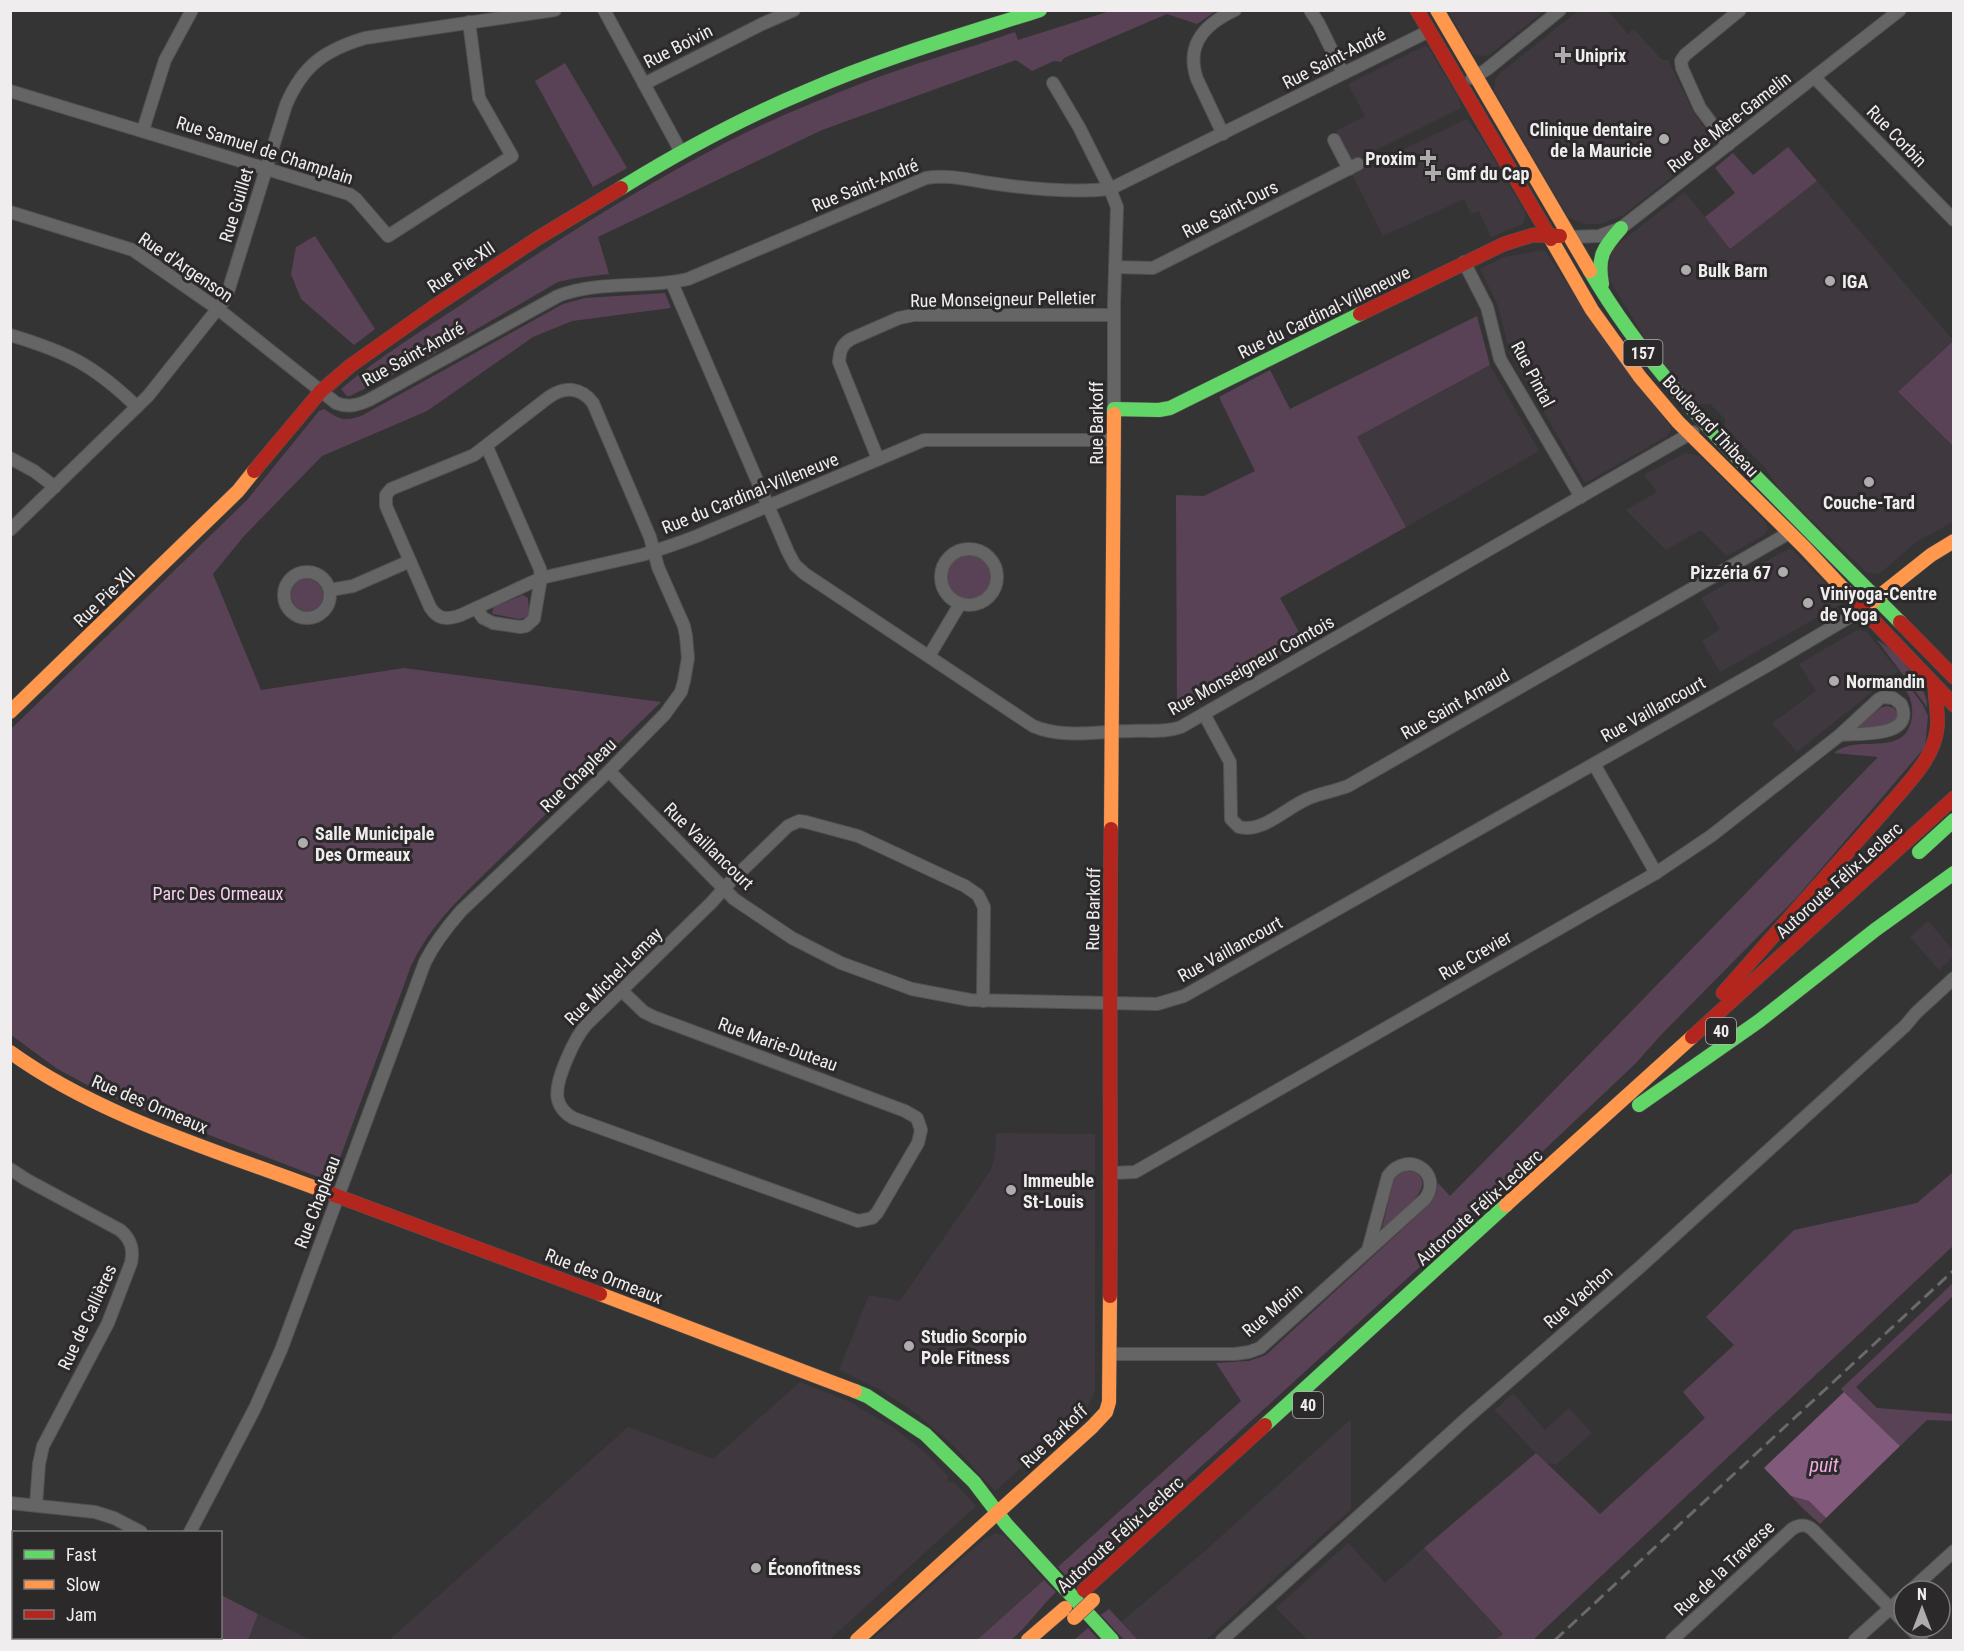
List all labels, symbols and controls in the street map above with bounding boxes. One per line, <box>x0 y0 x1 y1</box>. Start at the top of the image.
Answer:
street label: Rue Boivin <box>640 20 716 72</box>
street label: Rue Saint-André <box>1279 23 1389 93</box>
place label: Uniprix <box>1575 45 1626 66</box>
marker: Uniprix <box>1556 48 1570 62</box>
street label: Rue de Mère-Gamelin <box>1663 67 1795 177</box>
street label: Rue Corbin <box>1863 101 1931 171</box>
street label: Rue Samuel de Champlain <box>174 111 356 189</box>
place label: Clinique dentaire de la Mauricie <box>1529 119 1652 161</box>
marker: Clinique dentaire de la Mauricie <box>1657 132 1671 146</box>
place label: Proxim <box>1365 148 1416 169</box>
marker: Proxim <box>1421 151 1435 165</box>
street label: Rue Saint-André <box>809 154 921 216</box>
place label: Gmf du Cap <box>1446 163 1530 184</box>
marker: Gmf du Cap <box>1424 164 1442 182</box>
street label: Rue Guillet <box>215 165 257 245</box>
street label: Rue Saint-Ours <box>1179 176 1281 242</box>
street label: Rue d'Argenson <box>135 228 237 306</box>
street label: Rue Pie-XII <box>423 237 499 297</box>
place label: Bulk Barn <box>1698 260 1768 281</box>
street label: Rue du Cardinal-Villeneuve <box>1235 261 1413 363</box>
marker: Bulk Barn <box>1679 263 1693 277</box>
place label: IGA <box>1842 271 1868 292</box>
marker: IGA <box>1823 274 1837 288</box>
street label: Rue Monseigneur Pelletier <box>910 287 1097 311</box>
street label: Rue Saint-André <box>358 317 468 391</box>
street label: Rue Pintal <box>1507 337 1559 411</box>
road number: 157 <box>1624 340 1662 366</box>
street label: Boulevard Thibeau <box>1659 371 1763 481</box>
street label: Rue Barkoff <box>1086 381 1107 465</box>
street label: Rue du Cardinal-Villeneuve <box>659 448 841 538</box>
marker: Couche-Tard <box>1862 475 1876 489</box>
place label: Couche-Tard <box>1823 492 1915 513</box>
place label: Pizzéria 67 <box>1690 562 1771 583</box>
street label: Rue Pie-XII <box>69 563 139 631</box>
marker: Pizzéria 67 <box>1776 565 1790 579</box>
place label: Viniyoga-Centre de Yoga <box>1820 583 1937 625</box>
marker: Viniyoga-Centre de Yoga <box>1801 596 1815 610</box>
street label: Rue Monseigneur Comtois <box>1164 611 1338 719</box>
street label: Rue Saint Arnaud <box>1397 664 1513 744</box>
place label: Normandin <box>1846 671 1925 692</box>
street label: Rue Vaillancourt <box>1597 672 1709 746</box>
marker: Normandin <box>1827 674 1841 688</box>
street label: Rue Chapleau <box>536 734 620 816</box>
street label: Rue Vaillancourt <box>660 798 758 894</box>
street label: Autoroute Félix-Leclerc <box>1771 818 1907 942</box>
place label: Salle Municipale Des Ormeaux <box>315 823 435 865</box>
marker: Salle Municipale Des Ormeaux <box>296 836 310 850</box>
street label: Rue Barkoff <box>1082 867 1104 951</box>
park label: Parc Des Ormeaux <box>153 883 284 904</box>
street label: Rue Vaillancourt <box>1174 912 1286 986</box>
street label: Rue Michel-Lemay <box>560 923 666 1029</box>
street label: Rue Crevier <box>1435 926 1516 984</box>
street label: Rue Marie-Duteau <box>715 1013 841 1075</box>
road number: 40 <box>1706 1018 1736 1044</box>
street label: Rue des Ormeaux <box>89 1070 211 1138</box>
street label: Autoroute Félix-Leclerc <box>1411 1145 1547 1269</box>
street label: Rue Chapleau <box>290 1153 344 1251</box>
place label: Immeuble St-Louis <box>1023 1170 1094 1212</box>
marker: Immeuble St-Louis <box>1004 1183 1018 1197</box>
street label: Rue des Ormeaux <box>542 1244 666 1308</box>
street label: Rue de Callières <box>53 1261 121 1373</box>
street label: Rue Vachon <box>1539 1262 1617 1332</box>
street label: Rue Morin <box>1238 1279 1306 1341</box>
place label: Studio Scorpio Pole Fitness <box>921 1326 1027 1368</box>
marker: Studio Scorpio Pole Fitness <box>902 1339 916 1353</box>
road number: 40 <box>1293 1392 1323 1418</box>
street label: Rue Barkoff <box>1016 1400 1092 1472</box>
water label: puit <box>1808 1453 1839 1477</box>
street label: Autoroute Félix-Leclerc <box>1052 1472 1188 1596</box>
street label: Rue de la Traverse <box>1670 1516 1778 1620</box>
legend <box>12 1531 222 1639</box>
text: Fast <box>66 1544 97 1565</box>
place label: Éconofitness <box>768 1558 861 1579</box>
marker: Éconofitness <box>749 1561 763 1575</box>
text: Slow <box>66 1574 101 1595</box>
north arrow <box>1892 1579 1952 1639</box>
text: N <box>1917 1585 1927 1604</box>
text: Jam <box>66 1604 97 1625</box>

